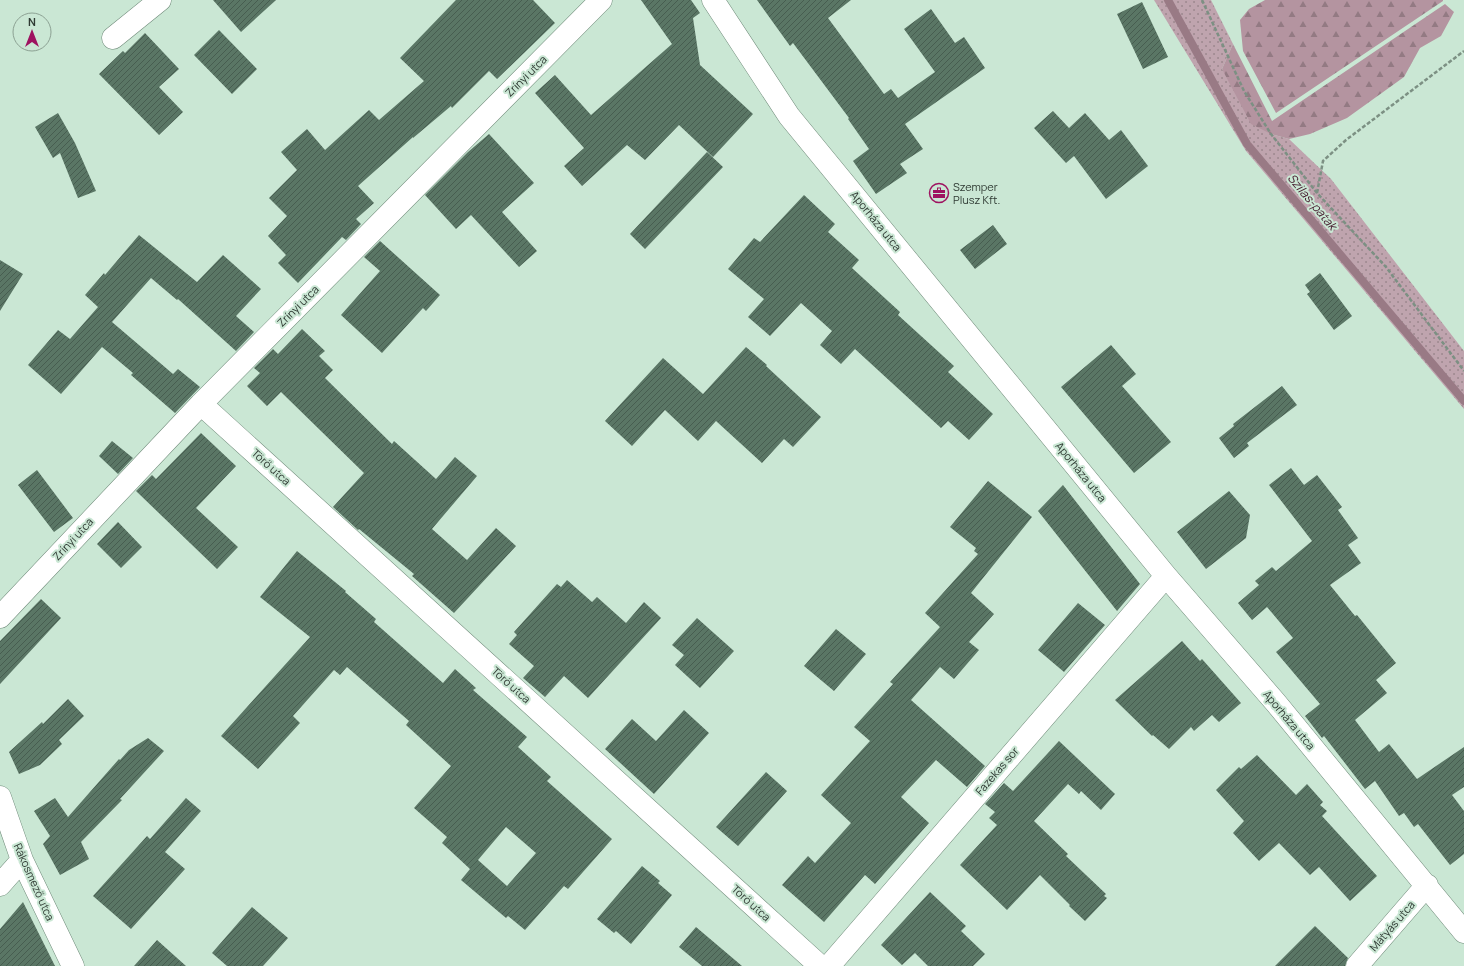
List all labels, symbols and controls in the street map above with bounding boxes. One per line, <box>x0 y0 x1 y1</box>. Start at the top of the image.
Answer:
north arrow <box>12 12 52 52</box>
text: N <box>28 14 36 29</box>
street label: Zrínyi utca <box>502 52 550 100</box>
water label: Szilas-patak <box>1284 170 1342 235</box>
place label: Szemper Plusz Kft. <box>953 179 1000 207</box>
office icon: Szemper Plusz Kft. <box>928 182 950 204</box>
street label: Aporháza utca <box>847 187 905 254</box>
street label: Zrínyi utca <box>274 282 322 330</box>
street label: Aporháza utca <box>1052 438 1110 505</box>
street label: Törő utca <box>249 445 294 488</box>
street label: Zrínyi utca <box>49 514 96 563</box>
street label: Törő utca <box>489 663 534 706</box>
street label: Aporháza utca <box>1260 687 1319 753</box>
street label: Fazekas sor <box>972 743 1022 798</box>
street label: Rákosmező utca <box>11 841 58 923</box>
street label: Törő utca <box>729 881 774 924</box>
street label: Mátyás utca <box>1366 897 1418 954</box>

